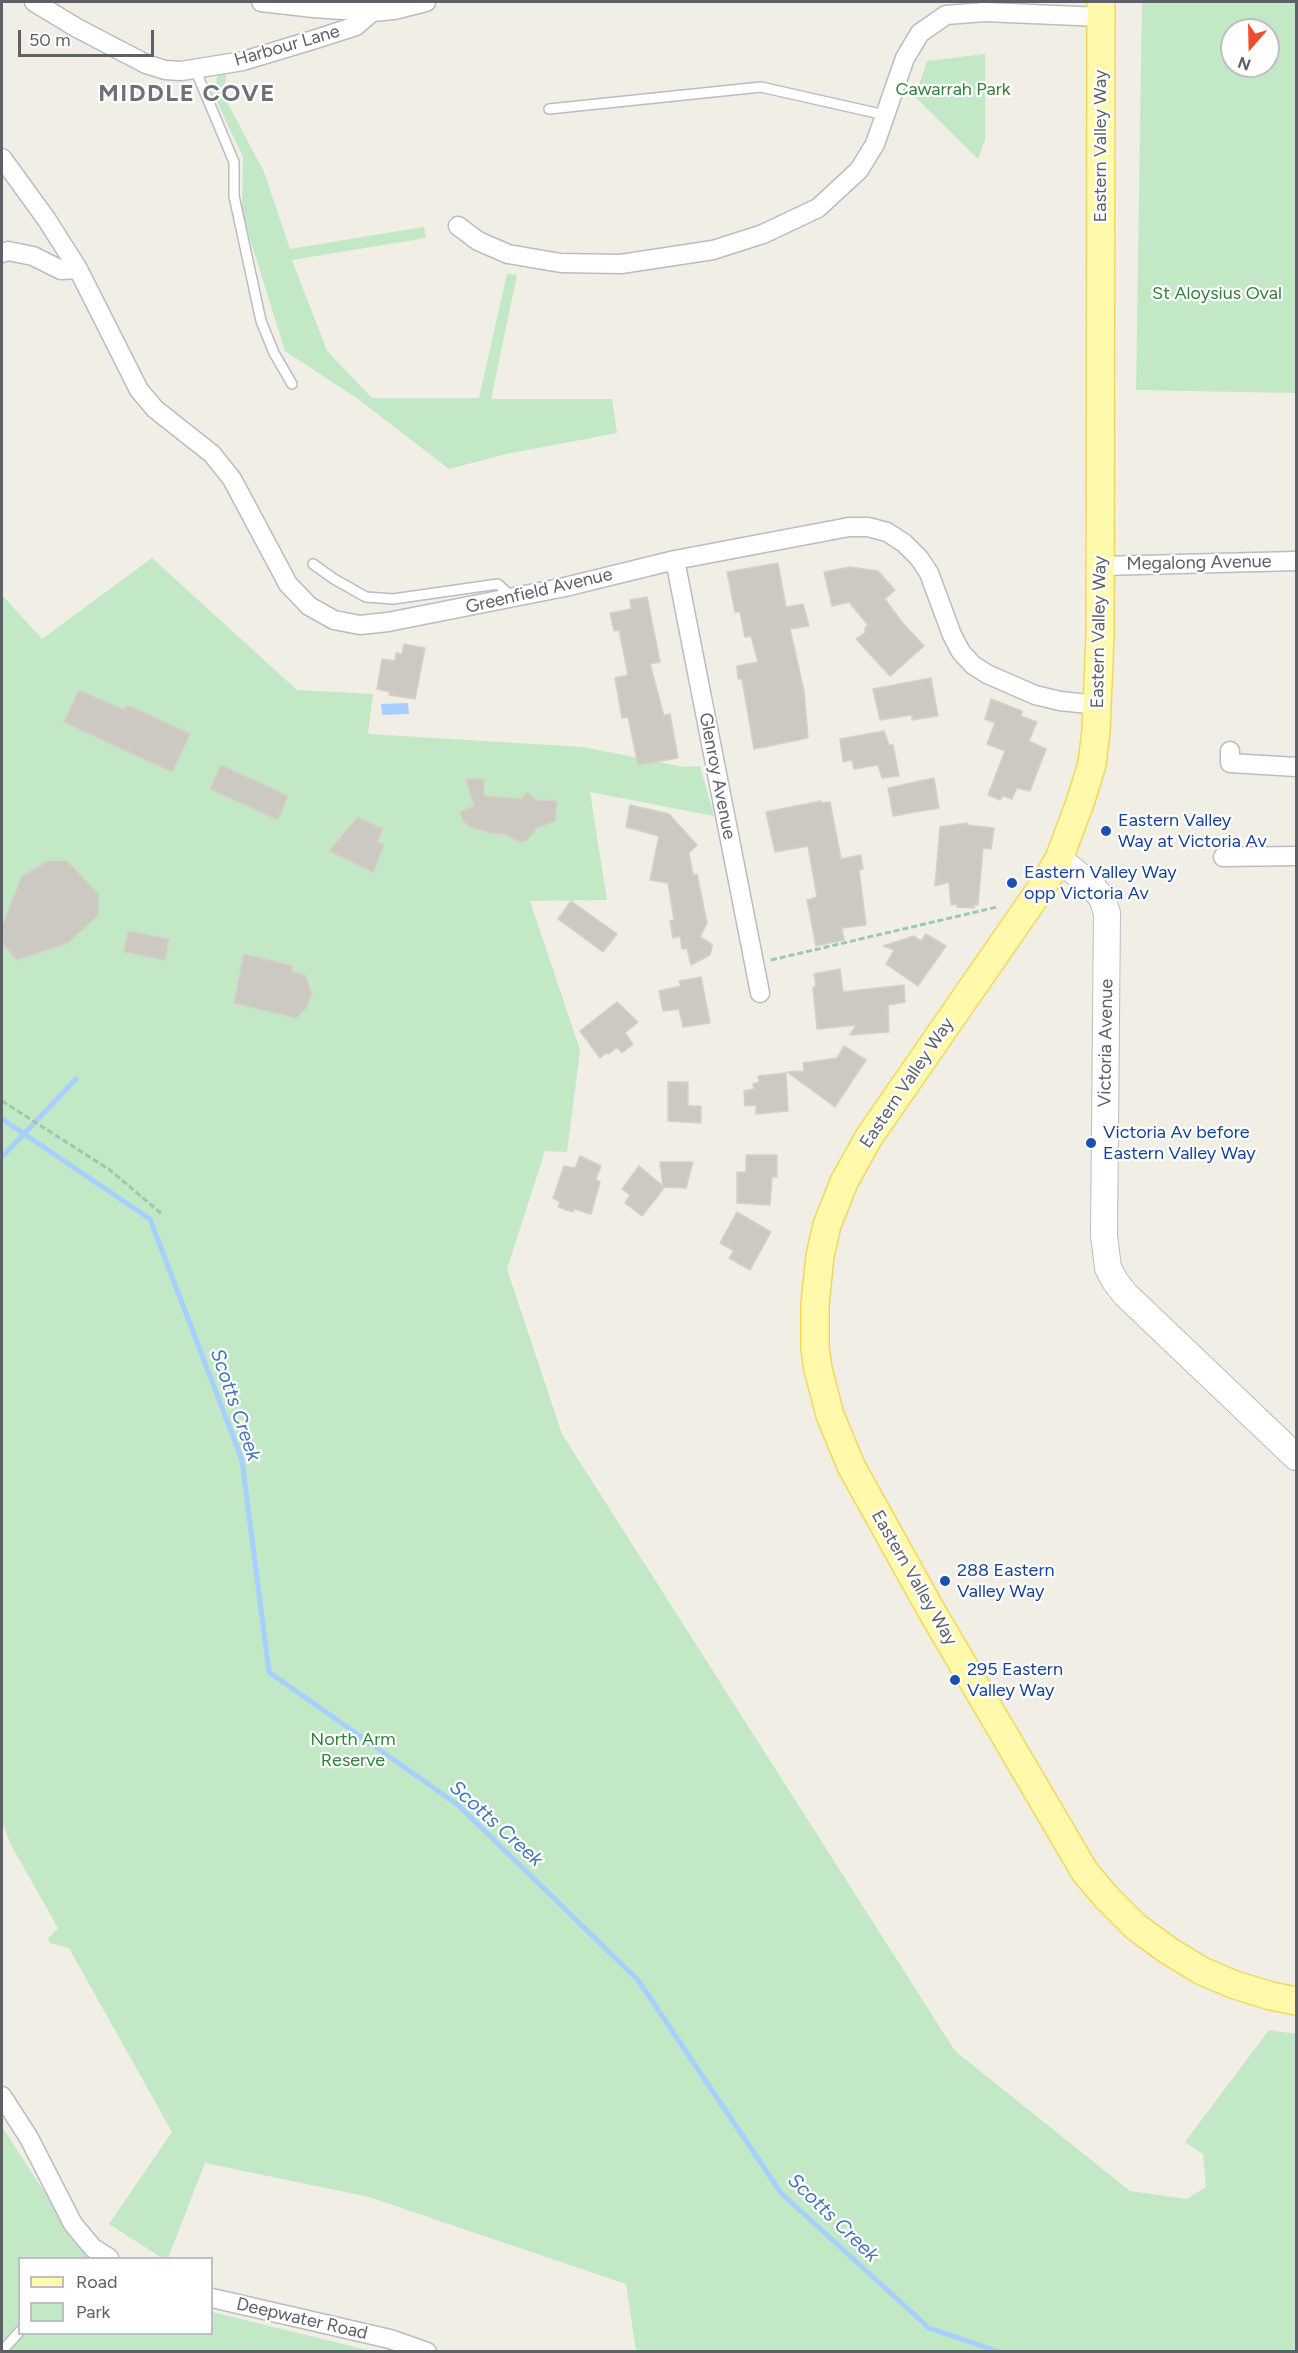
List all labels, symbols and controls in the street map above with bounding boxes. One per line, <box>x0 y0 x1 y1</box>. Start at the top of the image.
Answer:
scale bar <box>21 18 158 56</box>
north arrow <box>1220 18 1280 78</box>
street label: Harbour Lane <box>232 21 342 71</box>
text: 50 m <box>29 29 71 51</box>
text: N <box>1235 52 1253 75</box>
street label: Eastern Valley Way <box>1090 70 1112 222</box>
park label: Cawarrah Park <box>895 79 1011 101</box>
district label: MIDDLE COVE <box>98 80 276 108</box>
park label: St Aloysius Oval <box>1152 283 1282 305</box>
street label: Megalong Avenue <box>1126 551 1272 575</box>
street label: Eastern Valley Way <box>1087 555 1111 709</box>
street label: Greenfield Avenue <box>464 564 614 618</box>
street label: Glenroy Avenue <box>694 711 740 841</box>
place label: Eastern Valley Way at Victoria Av <box>1118 810 1267 852</box>
marker: Eastern Valley Way at Victoria Av <box>1099 824 1113 838</box>
place label: Eastern Valley Way opp Victoria Av <box>1024 862 1177 904</box>
marker: Eastern Valley Way opp Victoria Av <box>1005 876 1019 890</box>
street label: Victoria Avenue <box>1094 979 1118 1107</box>
street label: Eastern Valley Way <box>855 1014 959 1152</box>
place label: Victoria Av before Eastern Valley Way <box>1103 1122 1256 1164</box>
marker: Victoria Av before Eastern Valley Way <box>1084 1136 1098 1150</box>
water label: Scotts Creek <box>205 1346 265 1464</box>
street label: Eastern Valley Way <box>866 1506 962 1650</box>
place label: 288 Eastern Valley Way <box>957 1560 1055 1602</box>
marker: 288 Eastern Valley Way <box>938 1574 952 1588</box>
place label: 295 Eastern Valley Way <box>967 1659 1063 1702</box>
marker: 295 Eastern Valley Way <box>948 1673 962 1687</box>
park label: North Arm Reserve <box>310 1729 396 1772</box>
water label: Scotts Creek <box>444 1776 548 1872</box>
water label: Scotts Creek <box>782 2169 884 2267</box>
legend <box>18 2257 213 2335</box>
text: Road <box>76 2271 117 2293</box>
street label: Deepwater Road <box>234 2293 370 2345</box>
text: Park <box>76 2301 110 2323</box>

